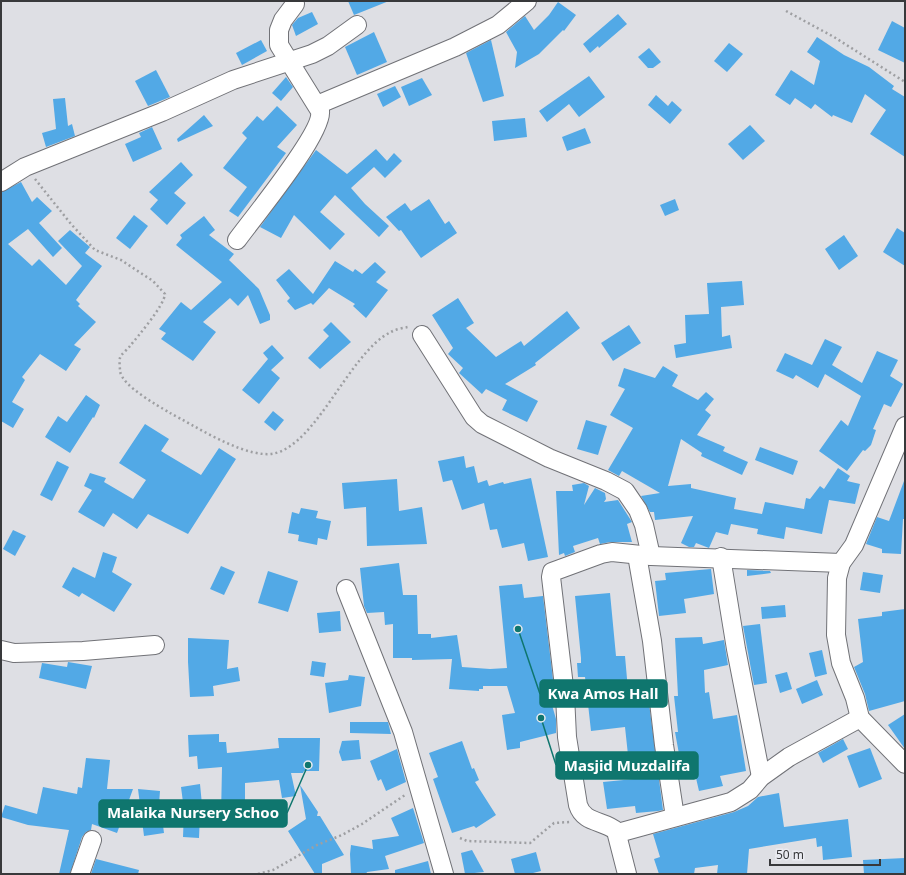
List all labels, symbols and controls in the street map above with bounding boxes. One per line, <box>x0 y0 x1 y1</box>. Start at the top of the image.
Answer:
callout: Kwa Amos Hall <box>540 680 667 707</box>
text: Kwa Amos Hall <box>548 683 658 703</box>
callout: Masjid Muzdalifa <box>556 752 698 779</box>
text: Masjid Muzdalifa <box>564 755 690 775</box>
callout: Malaika Nursery Schoo <box>99 800 287 827</box>
text: Malaika Nursery Schoo <box>107 802 279 822</box>
scale bar <box>770 841 880 867</box>
text: 50 m <box>776 846 804 863</box>

